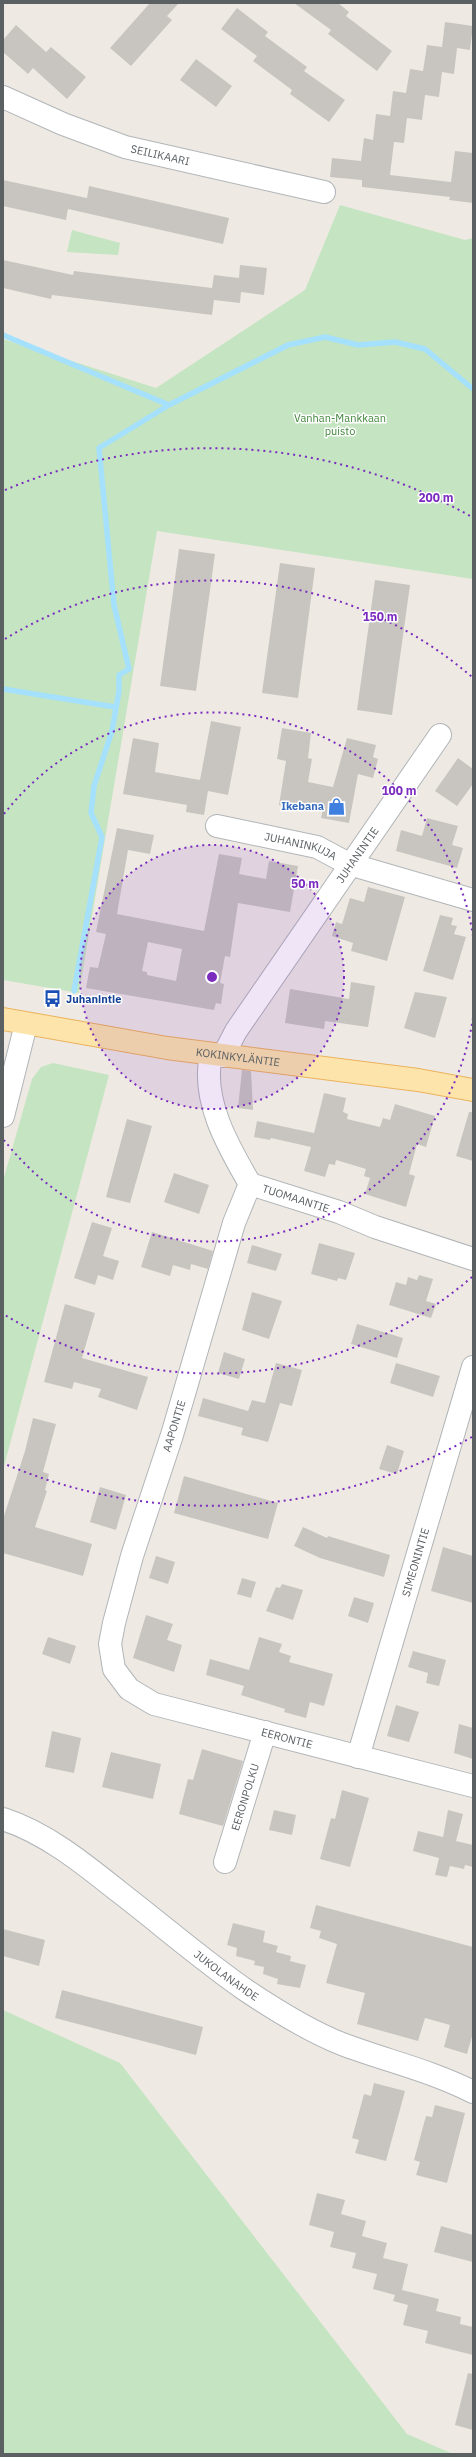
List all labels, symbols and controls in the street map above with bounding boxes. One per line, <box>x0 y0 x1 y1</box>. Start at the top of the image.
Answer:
street label: SEILIKAARI <box>129 142 191 168</box>
park label: Vanhan-Mankkaan puisto <box>294 411 386 438</box>
text: 200 m <box>418 490 454 505</box>
text: 150 m <box>362 609 398 624</box>
text: 100 m <box>381 783 417 798</box>
shop icon: Ikebana <box>327 796 347 816</box>
place label: Ikebana <box>281 799 324 813</box>
street label: JUHANINTIE <box>333 824 382 886</box>
street label: JUHANINKUJA <box>263 829 339 863</box>
text: 50 m <box>291 876 319 891</box>
centre of rings <box>205 970 219 984</box>
bus stop icon: Juhanintie <box>43 989 63 1009</box>
place label: Juhanintie <box>66 992 121 1006</box>
street label: KOKINKYLÄNTIE <box>195 1045 281 1069</box>
street label: TUOMAANTIE <box>261 1181 331 1216</box>
street label: AAPONTIE <box>159 1398 189 1454</box>
street label: SIMEONINTIE <box>399 1526 432 1598</box>
street label: EERONTIE <box>260 1725 314 1751</box>
street label: EERONPOLKU <box>228 1762 262 1832</box>
street label: JUKOLANAHDE <box>191 1947 261 2004</box>

